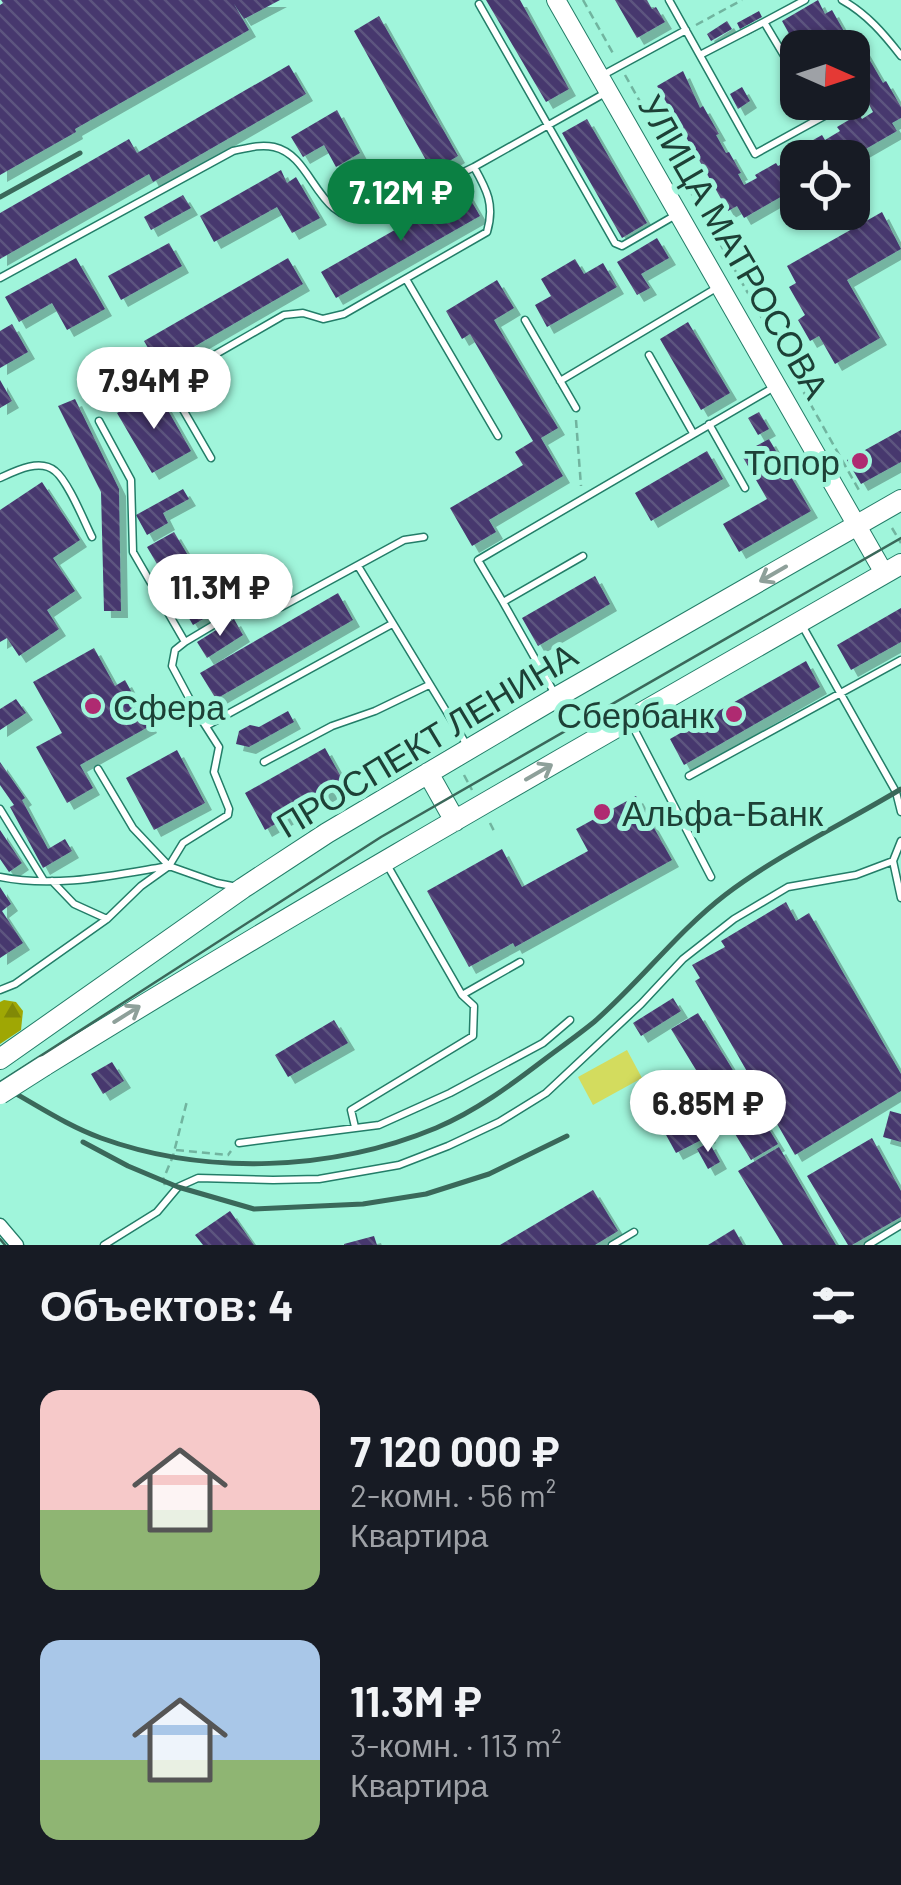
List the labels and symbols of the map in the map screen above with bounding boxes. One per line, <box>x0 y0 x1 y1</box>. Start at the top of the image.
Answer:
north arrow <box>780 30 870 120</box>
street label: УЛИЦА МАТРОСОВА <box>631 87 839 406</box>
pin: 7.12M ₽ <box>309 159 493 244</box>
pin: 7.94M ₽ <box>62 347 246 432</box>
place label: Топор <box>744 440 840 482</box>
marker: Топор <box>849 450 871 472</box>
pin: 11.3M ₽ <box>128 554 312 639</box>
one-way arrow <box>759 564 788 584</box>
street label: ПРОСПЕКТ ЛЕНИНА <box>268 632 584 845</box>
place label: Сфера <box>113 685 226 727</box>
place label: Сбербанк <box>557 693 715 735</box>
marker: Сфера <box>82 695 104 717</box>
marker: Сбербанк <box>723 703 745 725</box>
one-way arrow <box>524 762 553 782</box>
place label: Альфа-Банк <box>622 791 824 833</box>
marker: Альфа-Банк <box>591 801 613 823</box>
one-way arrow <box>112 1004 140 1025</box>
pin: 6.85M ₽ <box>616 1070 800 1155</box>

